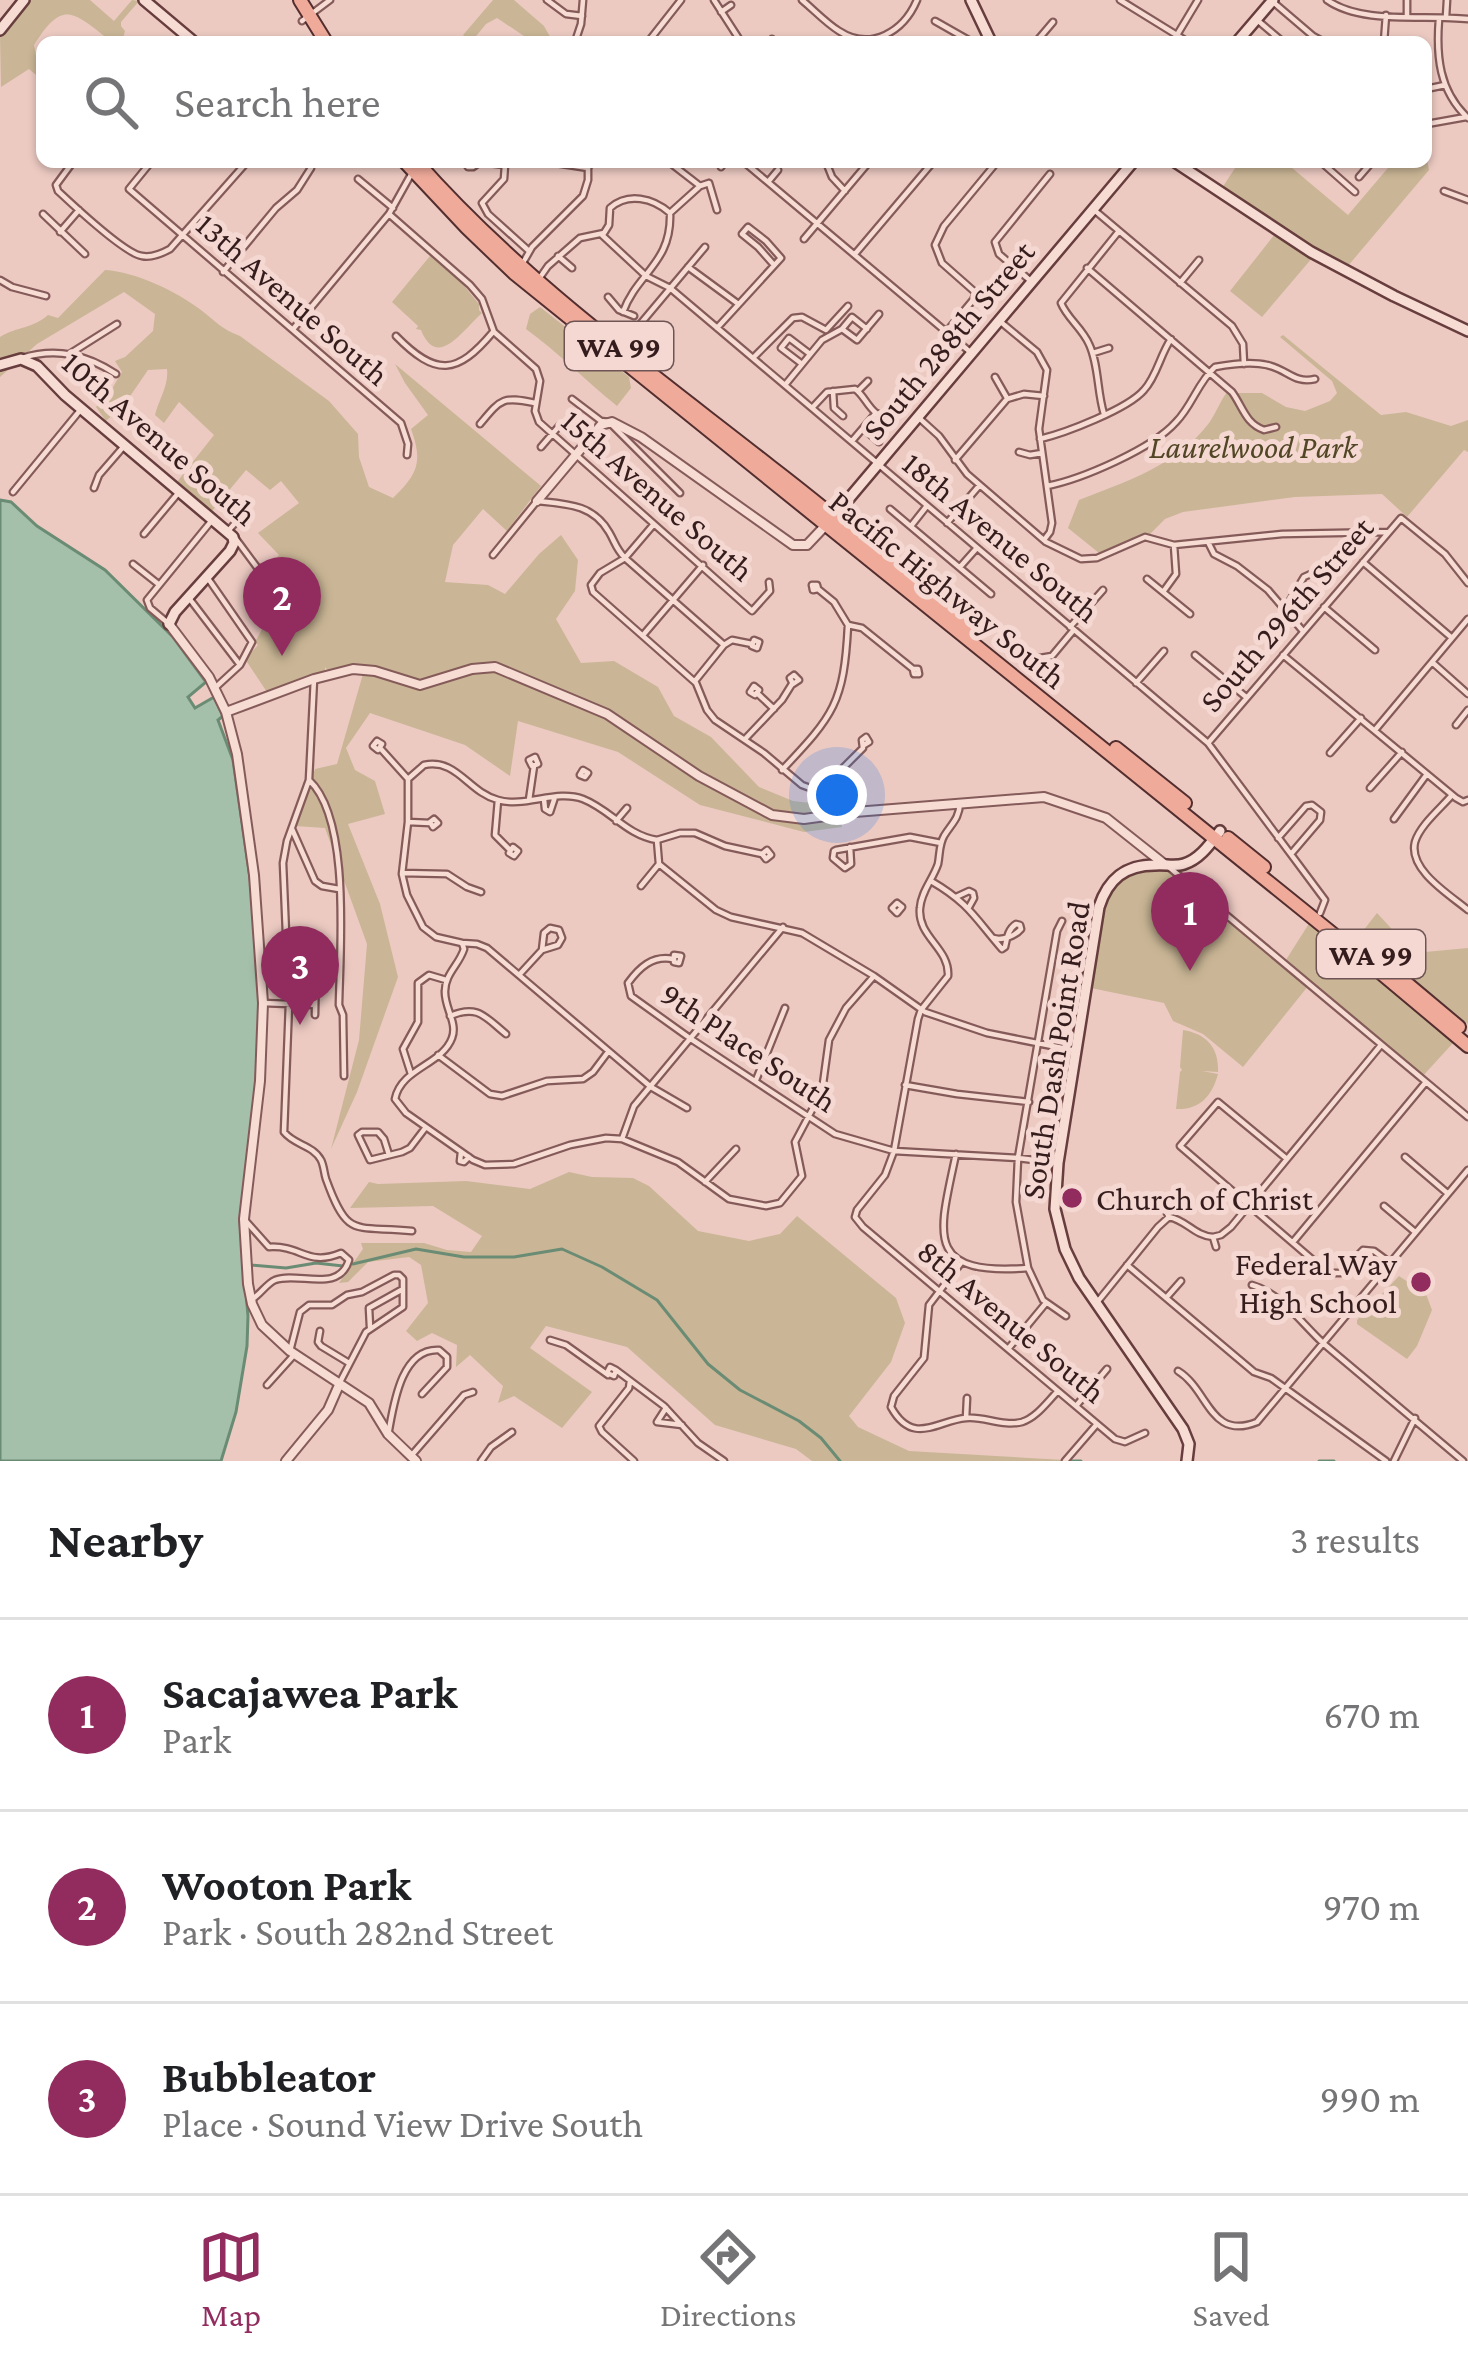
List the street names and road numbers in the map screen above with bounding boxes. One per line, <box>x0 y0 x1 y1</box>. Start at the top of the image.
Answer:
street label: 13th Avenue South <box>189 205 397 393</box>
street label: South 288th Street <box>854 233 1042 447</box>
road number: WA 99 <box>565 322 673 370</box>
street label: 10th Avenue South <box>55 343 265 533</box>
street label: 15th Avenue South <box>554 401 762 589</box>
street label: 18th Avenue South <box>895 444 1107 630</box>
street label: Pacific Highway South <box>822 482 1074 696</box>
street label: South 296th Street <box>1192 508 1381 719</box>
street label: South Dash Point Road <box>1013 898 1097 1202</box>
road number: WA 99 <box>1317 930 1425 978</box>
street label: 9th Place South <box>654 975 844 1119</box>
street label: 8th Avenue South <box>911 1232 1113 1410</box>

